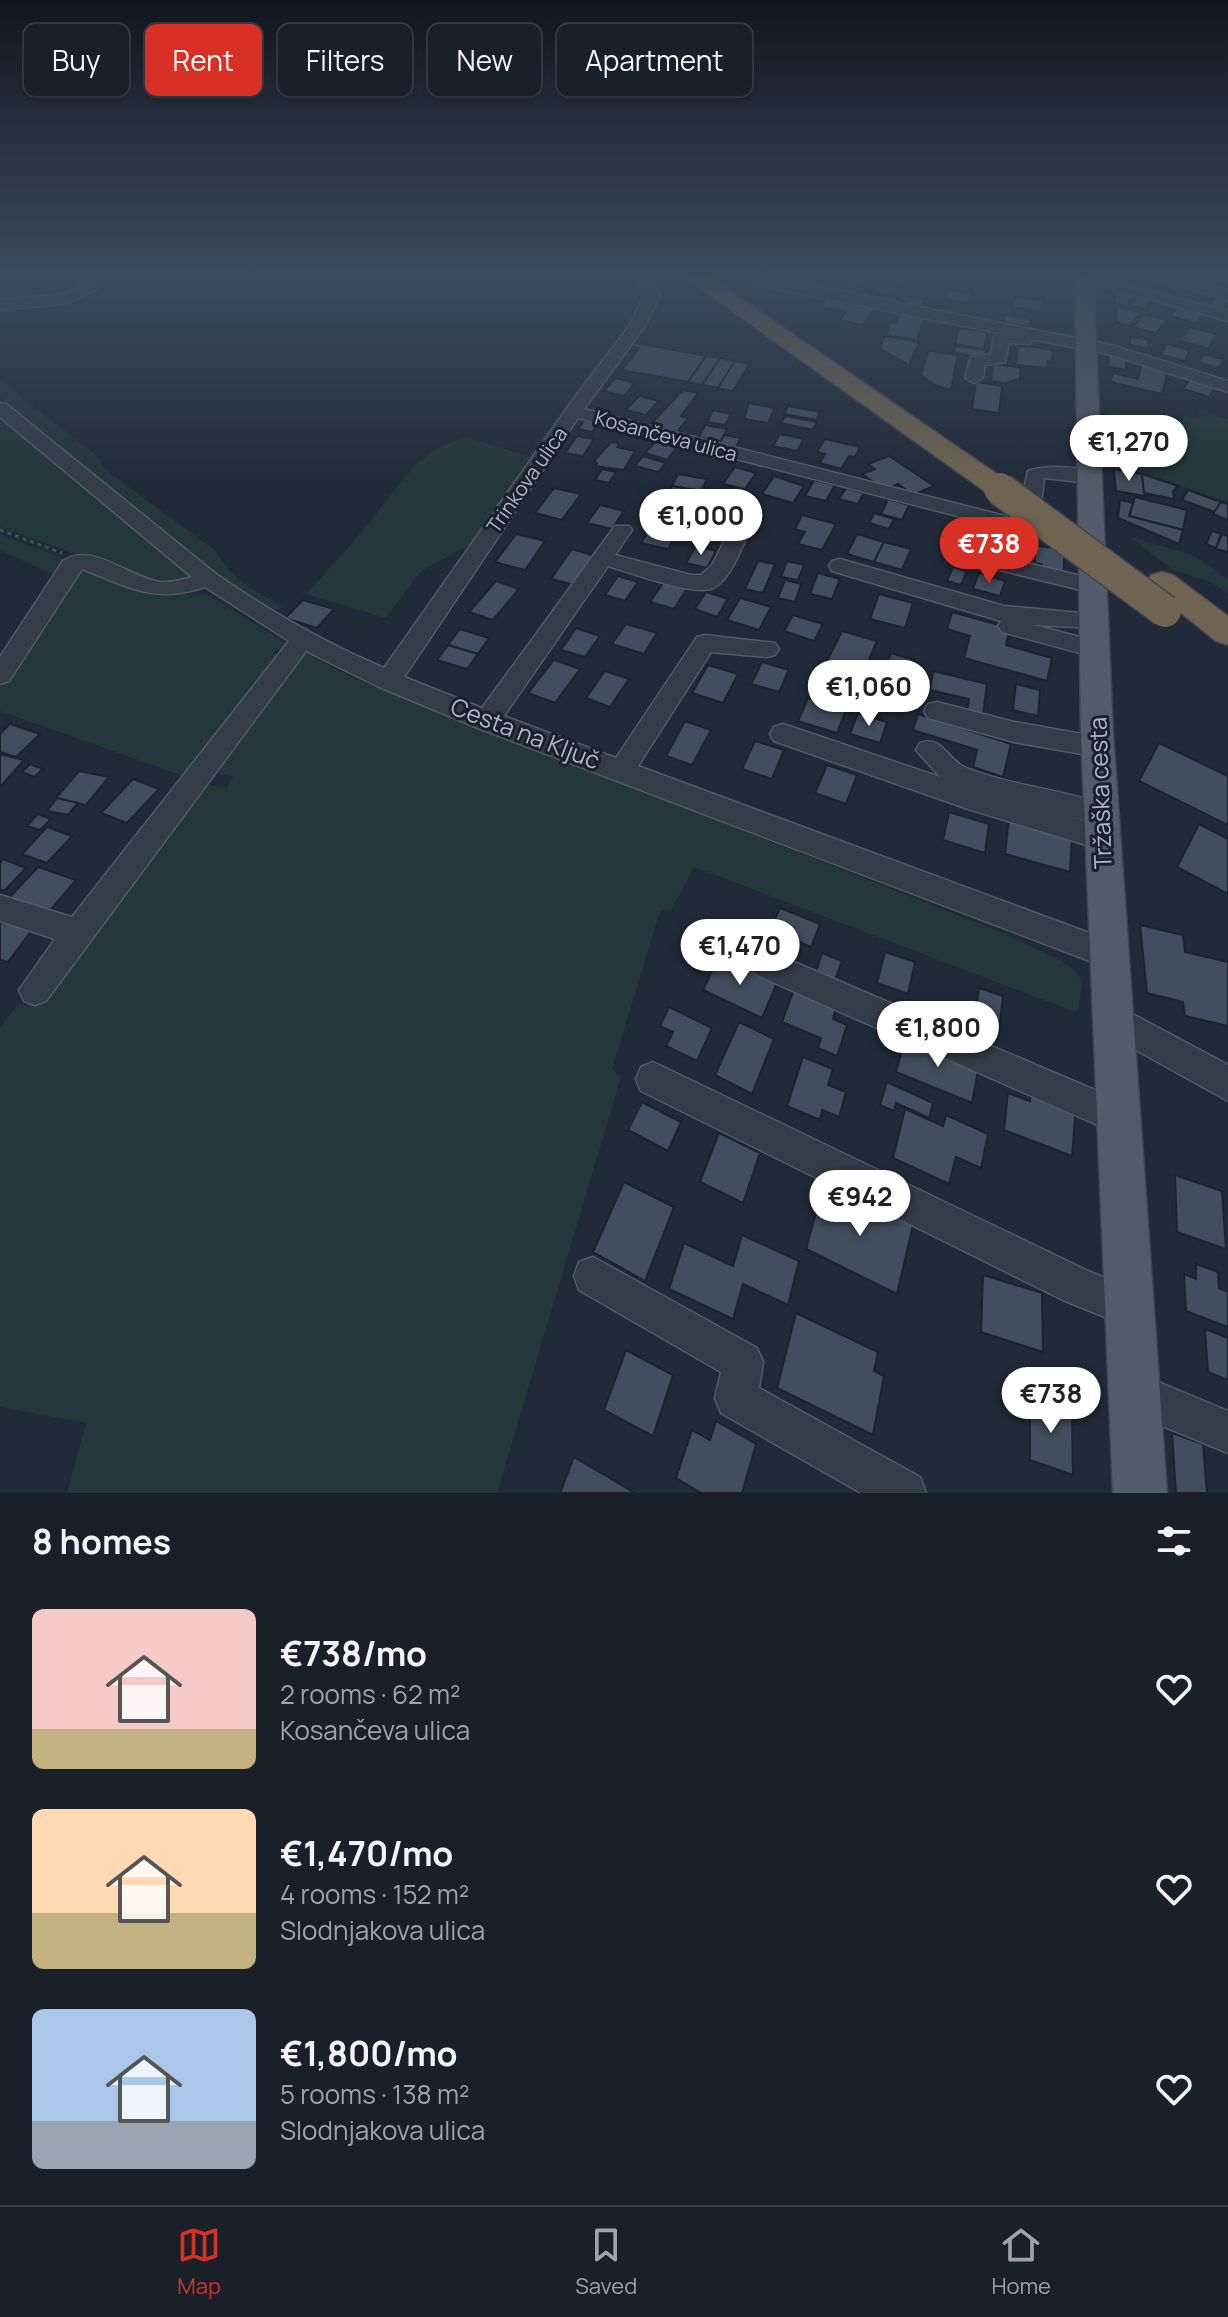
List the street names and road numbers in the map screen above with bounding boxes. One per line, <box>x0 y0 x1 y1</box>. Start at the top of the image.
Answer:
street label: Kosančeva ulica <box>592 404 740 467</box>
street label: Trinkova ulica <box>480 421 573 538</box>
street label: Cesta na Ključ <box>446 689 605 776</box>
street label: Tržaška cesta <box>1080 716 1119 870</box>

